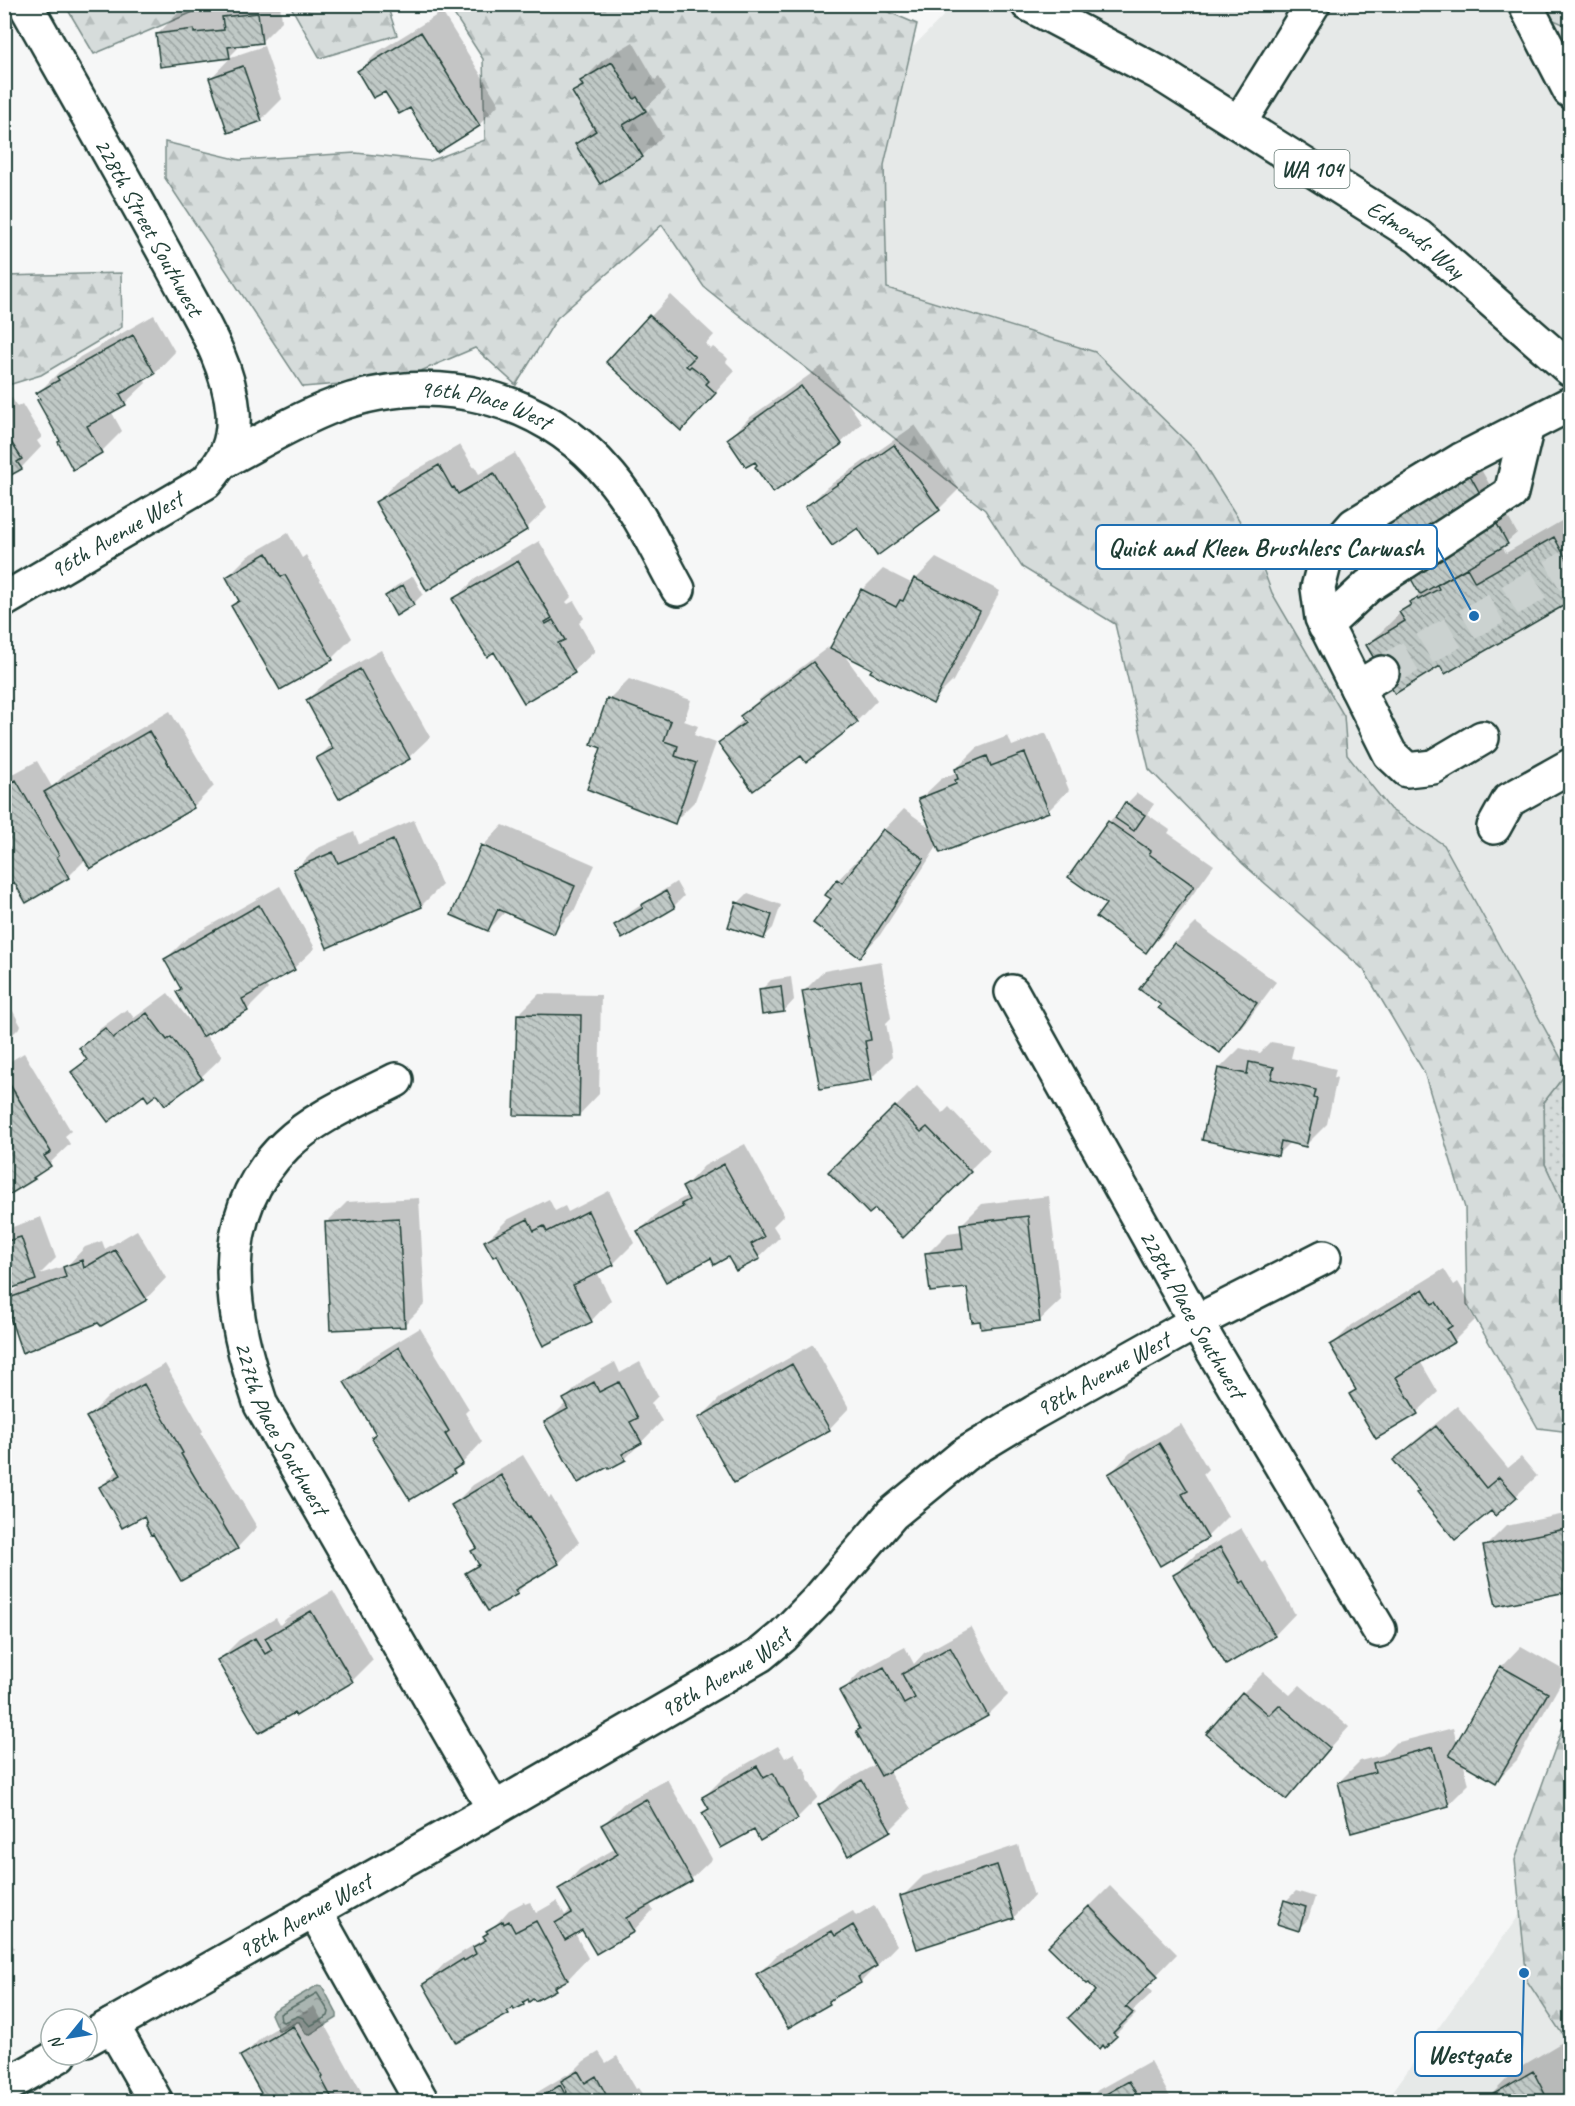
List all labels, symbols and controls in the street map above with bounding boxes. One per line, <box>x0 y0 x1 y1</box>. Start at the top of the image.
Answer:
street label: 228th Street Southwest <box>88 133 211 323</box>
road number: WA 104 <box>1274 150 1350 188</box>
street label: Edmonds Way <box>1361 193 1472 286</box>
street label: 96th Place West <box>420 374 559 438</box>
street label: 96th Avenue West <box>44 482 191 585</box>
callout: Quick and Kleen Brushless Carwash <box>1096 525 1437 569</box>
text: Quick and Kleen Brushless Carwash <box>1108 531 1426 564</box>
street label: 228th Place Southwest <box>1133 1224 1254 1406</box>
street label: 98th Avenue West <box>1030 1323 1178 1424</box>
street label: 227th Place Southwest <box>228 1339 337 1522</box>
street label: 98th Avenue West <box>654 1619 800 1725</box>
street label: 98th Avenue West <box>232 1865 380 1966</box>
north arrow <box>39 2007 99 2067</box>
text: N <box>44 2032 68 2053</box>
callout: Westgate <box>1415 2032 1522 2076</box>
text: Westgate <box>1428 2038 1513 2071</box>

